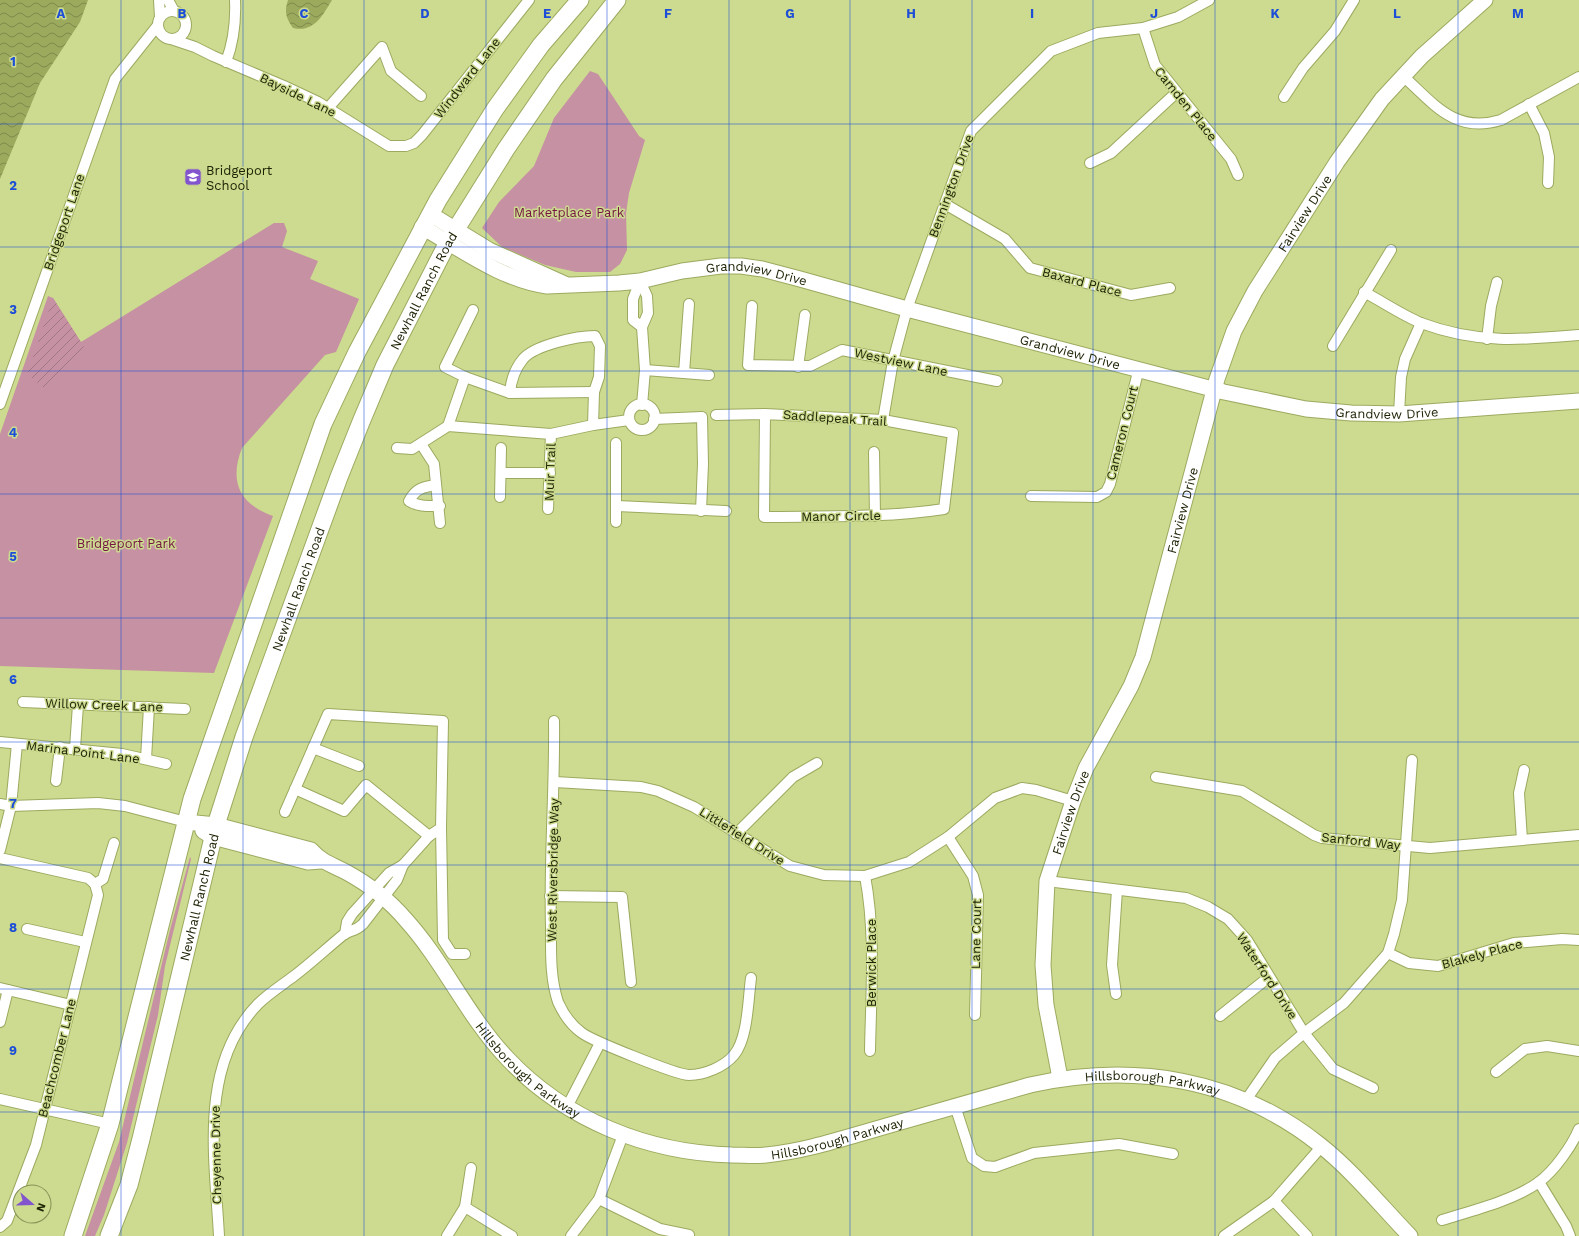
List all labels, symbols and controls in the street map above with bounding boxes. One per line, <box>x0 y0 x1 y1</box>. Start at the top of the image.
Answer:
text: A <box>57 6 66 21</box>
text: B <box>178 6 187 21</box>
text: C <box>300 6 309 21</box>
text: D <box>420 6 430 21</box>
text: E <box>543 6 551 21</box>
text: F <box>664 6 672 21</box>
text: G <box>785 6 795 21</box>
text: H <box>906 6 916 21</box>
text: I <box>1030 6 1034 21</box>
text: J <box>1150 6 1158 21</box>
text: K <box>1270 6 1280 21</box>
text: L <box>1393 6 1401 21</box>
text: M <box>1512 6 1524 21</box>
street label: Windward Lane <box>431 35 503 121</box>
text: 1 <box>10 54 16 69</box>
street label: Camden Place <box>1152 64 1220 144</box>
street label: Bayside Lane <box>257 70 339 120</box>
street label: Bennington Drive <box>925 132 977 240</box>
place label: Bridgeport School <box>206 163 273 193</box>
school or university icon: Bridgeport School <box>183 167 203 187</box>
street label: Bridgeport Lane <box>40 172 88 272</box>
street label: Fairview Drive <box>1274 172 1334 255</box>
text: 2 <box>9 178 17 193</box>
park label: Marketplace Park <box>514 205 625 220</box>
street label: Newhall Ranch Road <box>387 229 460 352</box>
street label: Grandview Drive <box>705 259 809 288</box>
street label: Baxard Place <box>1041 264 1123 300</box>
text: 3 <box>9 302 17 317</box>
street label: Grandview Drive <box>1018 331 1122 372</box>
street label: Westview Lane <box>853 345 949 379</box>
street label: Cameron Court <box>1103 384 1141 482</box>
street label: Grandview Drive <box>1335 404 1439 422</box>
street label: Saddlepeak Trail <box>782 407 888 429</box>
text: 4 <box>9 425 18 440</box>
street label: Muir Trail <box>541 443 559 501</box>
street label: Fairview Drive <box>1163 466 1201 555</box>
street label: Manor Circle <box>801 508 881 524</box>
street label: Newhall Ranch Road <box>269 525 328 653</box>
park label: Bridgeport Park <box>77 536 176 551</box>
text: 5 <box>9 549 17 564</box>
text: 6 <box>9 672 17 687</box>
street label: Willow Creek Lane <box>45 695 163 715</box>
street label: Marina Point Lane <box>25 738 141 766</box>
street label: Fairview Drive <box>1049 768 1092 856</box>
text: 7 <box>9 796 17 811</box>
street label: West Riversbridge Way <box>544 798 562 942</box>
street label: Littlefield Drive <box>697 804 787 868</box>
street label: Sanford Way <box>1321 829 1401 853</box>
street label: Newhall Ranch Road <box>176 832 221 962</box>
street label: Lane Court <box>968 898 984 969</box>
street label: Berwick Place <box>864 919 879 1007</box>
text: 8 <box>9 920 17 935</box>
street label: Waterford Drive <box>1233 930 1301 1022</box>
street label: Blakely Place <box>1440 936 1524 972</box>
street label: Beachcomber Lane <box>35 997 79 1119</box>
street label: Hillsborough Parkway <box>473 1019 583 1121</box>
text: 9 <box>9 1043 17 1058</box>
street label: Hillsborough Parkway <box>1084 1068 1222 1098</box>
street label: Cheyenne Drive <box>208 1106 224 1204</box>
street label: Hillsborough Parkway <box>770 1114 905 1162</box>
north arrow <box>12 1184 52 1224</box>
text: N <box>33 1201 48 1213</box>

